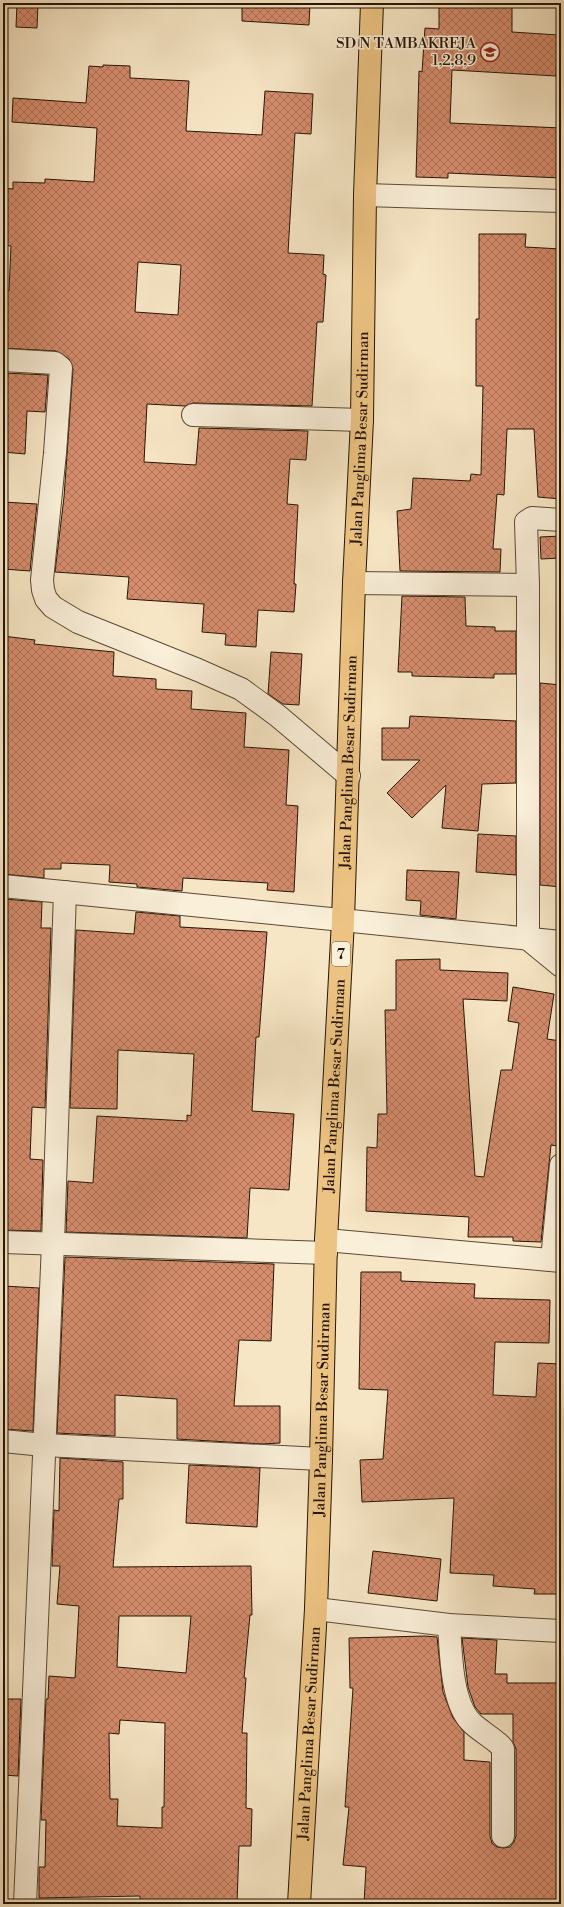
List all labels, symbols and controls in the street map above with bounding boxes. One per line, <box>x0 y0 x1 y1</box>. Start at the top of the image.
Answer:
place label: SD N TAMBAKREJA 1,2,8,9 <box>336 34 477 70</box>
school or university icon: SD N TAMBAKREJA 1,2,8,9 <box>479 41 501 63</box>
street label: Jalan Panglima Besar Sudirman <box>347 331 373 547</box>
street label: Jalan Panglima Besar Sudirman <box>336 655 362 870</box>
road number: 7 <box>332 942 350 966</box>
street label: Jalan Panglima Besar Sudirman <box>319 978 350 1194</box>
street label: Jalan Panglima Besar Sudirman <box>310 1302 335 1518</box>
street label: Jalan Panglima Besar Sudirman <box>294 1626 325 1842</box>

